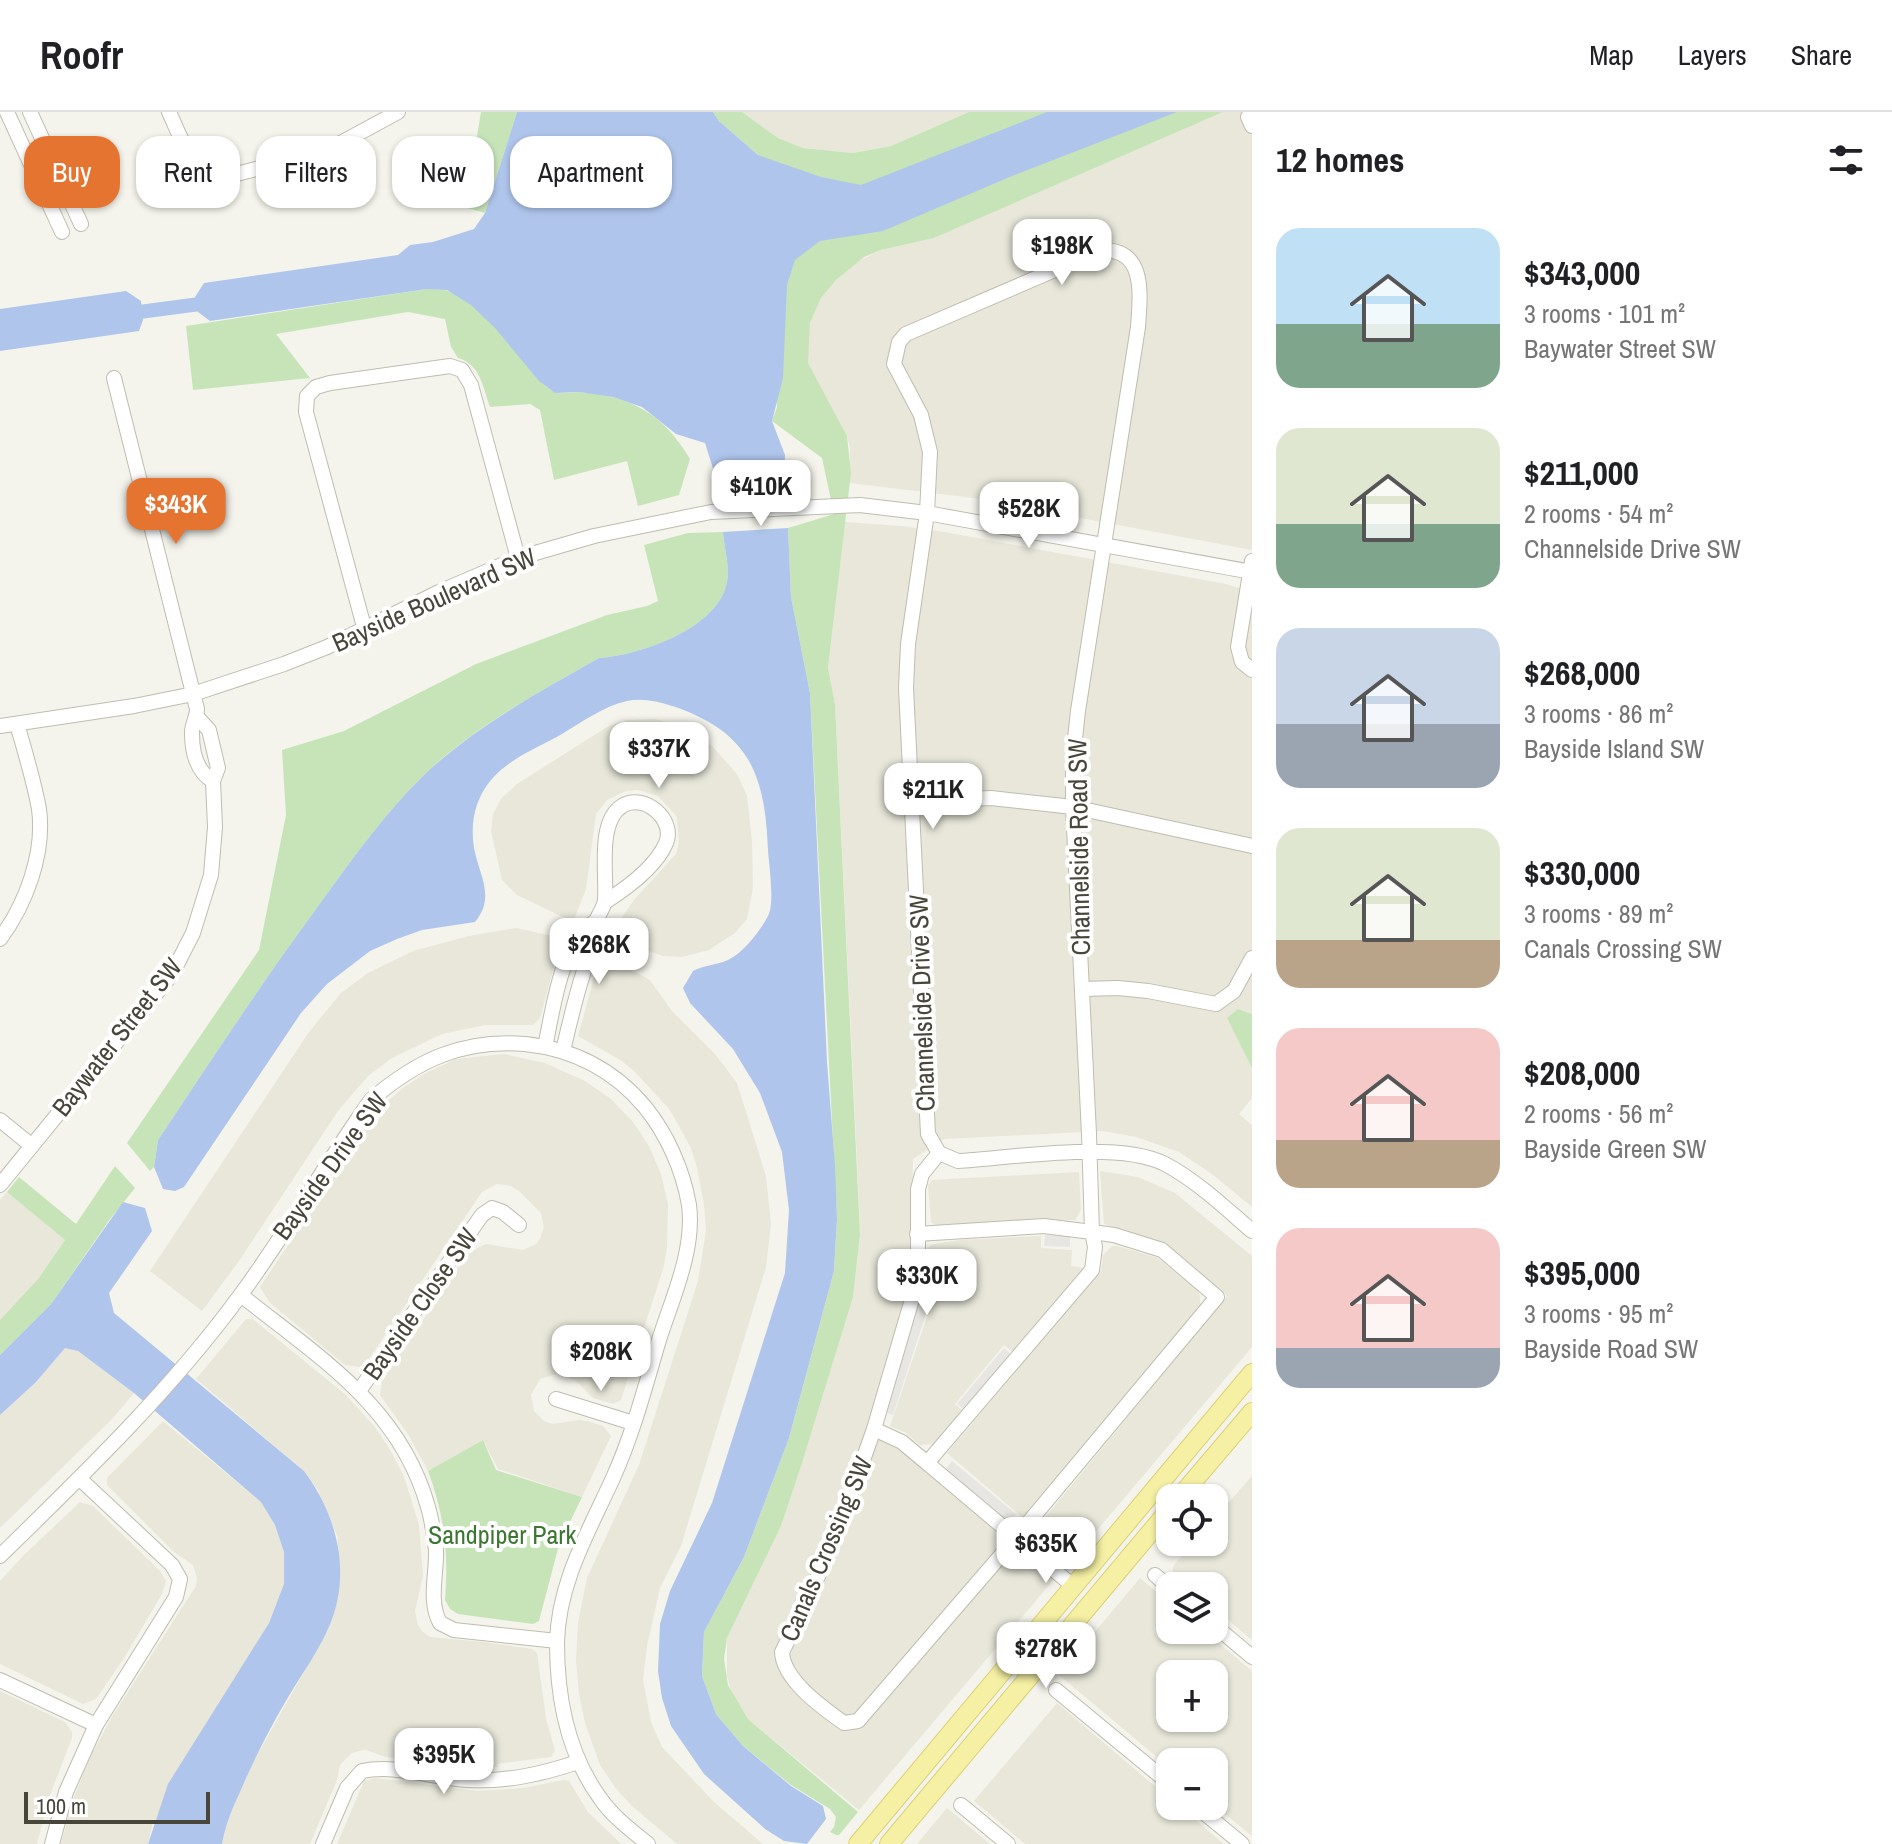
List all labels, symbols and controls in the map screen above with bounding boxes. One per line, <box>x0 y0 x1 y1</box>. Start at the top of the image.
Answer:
text: Roofr <box>40 30 123 81</box>
text: Map <box>1589 36 1634 74</box>
text: Layers <box>1678 36 1747 74</box>
text: Share <box>1791 36 1852 74</box>
chip: Buy <box>24 136 120 208</box>
chip: Rent <box>136 136 240 208</box>
chip: Filters <box>256 136 376 208</box>
chip: New <box>392 136 494 208</box>
chip: Apartment <box>510 136 672 208</box>
text: 12 homes <box>1276 137 1405 183</box>
icon: filters <box>1824 138 1868 182</box>
pin: $198K <box>1006 219 1118 287</box>
text: $198K <box>1031 227 1093 262</box>
text: $343,000 <box>1524 250 1640 296</box>
icon: home <box>1340 260 1436 356</box>
text: 3 rooms · 101 m² <box>1524 296 1685 331</box>
text: Baywater Street SW <box>1524 331 1716 366</box>
text: $211,000 <box>1524 450 1639 496</box>
pin: $410K <box>705 460 817 528</box>
icon: home <box>1340 460 1436 556</box>
text: $410K <box>730 468 792 503</box>
pin: $343K <box>120 478 232 546</box>
pin: $528K <box>973 482 1085 550</box>
text: $343K <box>145 486 207 521</box>
text: $528K <box>998 490 1060 525</box>
text: 2 rooms · 54 m² <box>1524 496 1673 531</box>
text: Channelside Drive SW <box>1524 531 1741 566</box>
street label: Bayside Boulevard SW <box>327 539 541 660</box>
text: $268,000 <box>1524 650 1640 696</box>
icon: home <box>1340 660 1436 756</box>
text: 3 rooms · 86 m² <box>1524 696 1673 731</box>
pin: $337K <box>603 722 715 790</box>
text: $337K <box>628 730 690 765</box>
text: Bayside Island SW <box>1524 731 1704 766</box>
street label: Channelside Road SW <box>1059 738 1098 956</box>
pin: $211K <box>877 763 989 831</box>
text: $211K <box>902 771 964 806</box>
text: $330,000 <box>1524 850 1640 896</box>
icon: home <box>1340 860 1436 956</box>
street label: Channelside Drive SW <box>900 894 943 1112</box>
text: 3 rooms · 89 m² <box>1524 896 1673 931</box>
pin: $268K <box>543 918 655 986</box>
text: $268K <box>568 926 630 961</box>
text: Canals Crossing SW <box>1524 931 1722 966</box>
street label: Baywater Street SW <box>44 950 189 1123</box>
text: $208,000 <box>1524 1050 1640 1096</box>
icon: home <box>1340 1060 1436 1156</box>
street label: Bayside Drive SW <box>264 1085 395 1246</box>
text: 2 rooms · 56 m² <box>1524 1096 1673 1131</box>
text: Bayside Green SW <box>1524 1131 1707 1166</box>
street label: Bayside Close SW <box>354 1221 485 1387</box>
pin: $330K <box>871 1249 983 1317</box>
text: $395,000 <box>1524 1250 1640 1296</box>
text: $330K <box>896 1257 958 1292</box>
icon: home <box>1340 1260 1436 1356</box>
text: 3 rooms · 95 m² <box>1524 1296 1673 1331</box>
pin: $208K <box>545 1325 657 1393</box>
text: Bayside Road SW <box>1524 1331 1698 1366</box>
text: $208K <box>570 1333 632 1368</box>
street label: Canals Crossing SW <box>771 1451 880 1647</box>
map controls <box>1156 1484 1228 1820</box>
button: locate <box>1156 1484 1228 1556</box>
park label: Sandpiper Park <box>428 1517 576 1552</box>
pin: $635K <box>990 1517 1102 1585</box>
text: $635K <box>1015 1525 1077 1560</box>
button: layers <box>1156 1572 1228 1644</box>
pin: $278K <box>990 1622 1102 1690</box>
text: $278K <box>1015 1630 1077 1665</box>
button: + <box>1156 1660 1228 1732</box>
pin: $395K <box>388 1728 500 1796</box>
text: $395K <box>413 1736 475 1771</box>
button: − <box>1156 1748 1228 1820</box>
scale bar <box>24 1788 210 1824</box>
text: 100 m <box>36 1791 86 1821</box>

